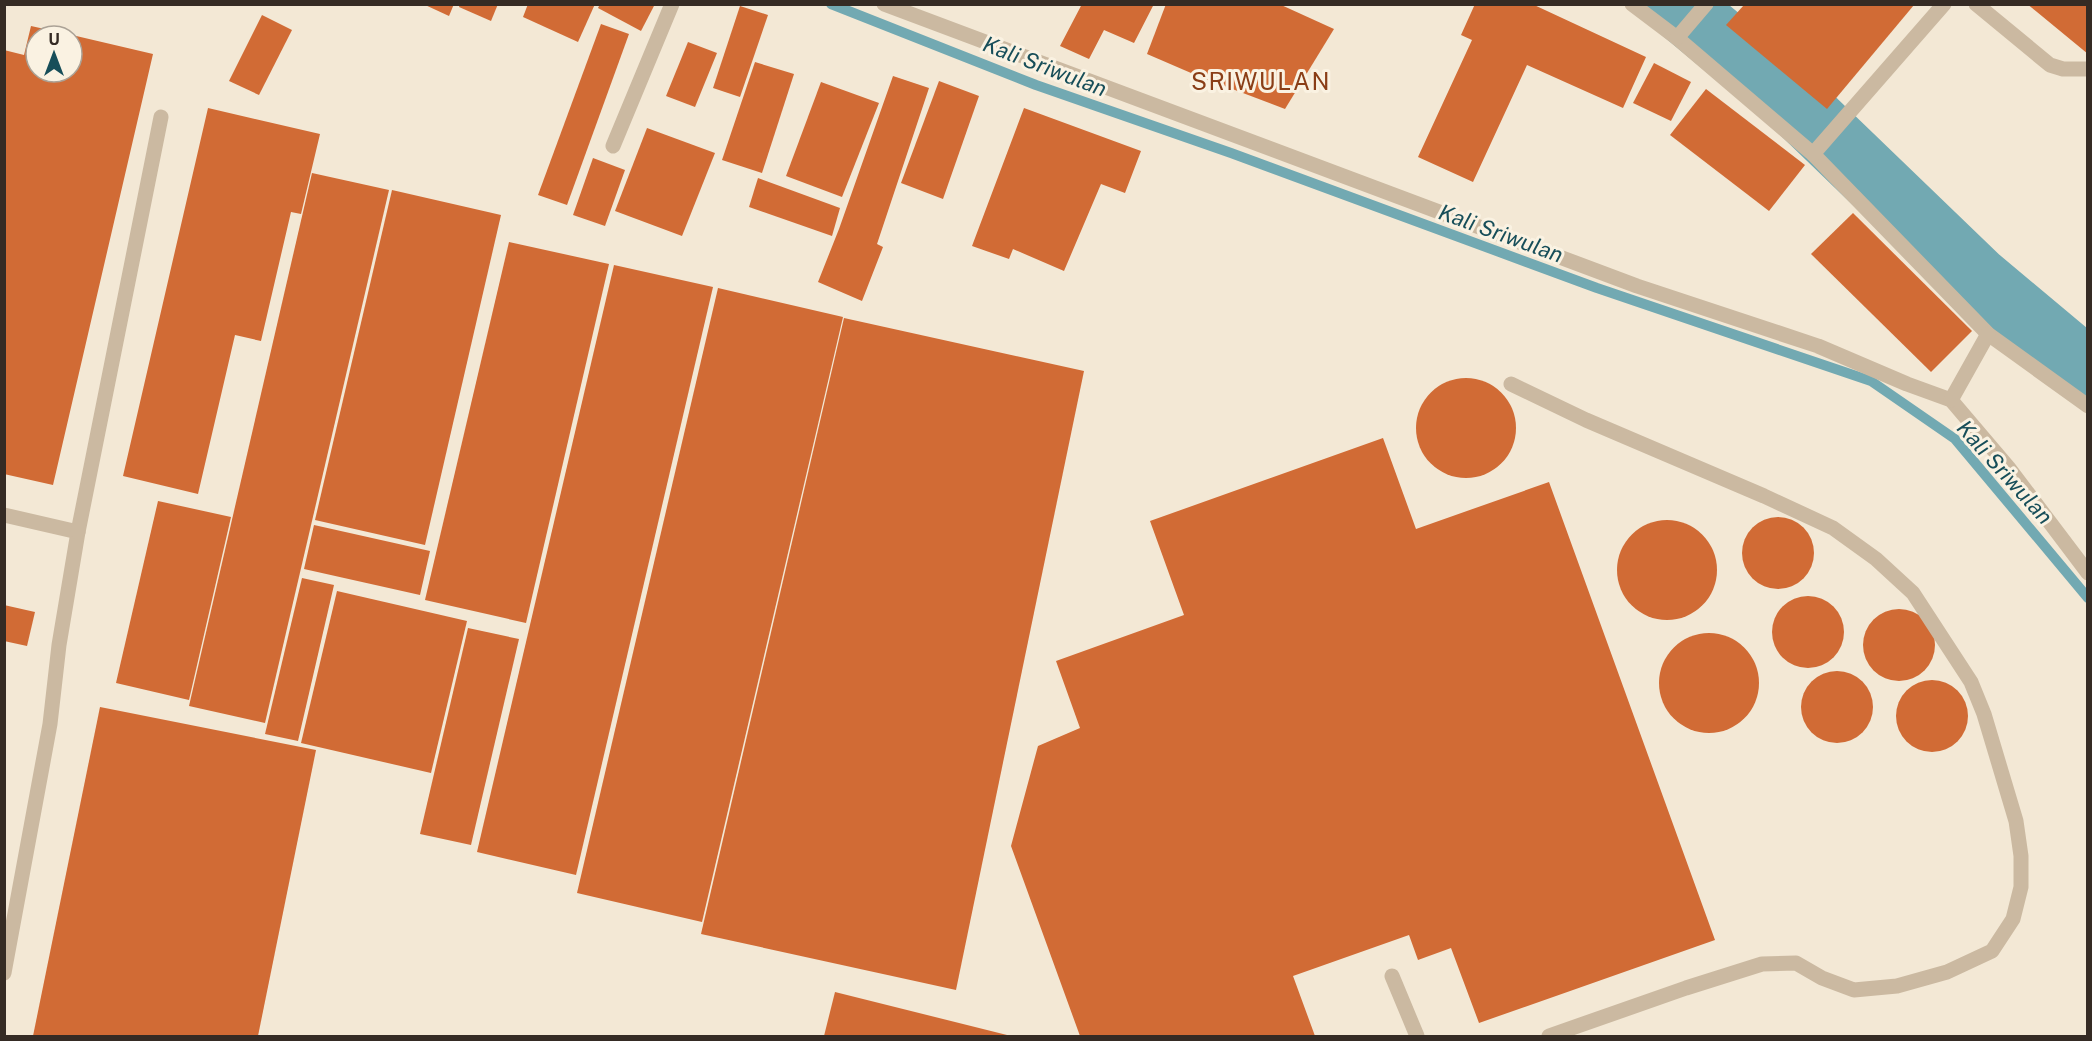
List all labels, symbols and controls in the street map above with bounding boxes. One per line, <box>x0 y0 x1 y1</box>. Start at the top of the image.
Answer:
north arrow <box>24 24 84 84</box>
text: U <box>48 30 60 49</box>
water label: Kali Sriwulan <box>979 30 1111 102</box>
district label: SRIWULAN <box>1191 67 1331 95</box>
water label: Kali Sriwulan <box>1435 198 1567 268</box>
water label: Kali Sriwulan <box>1952 415 2058 529</box>

